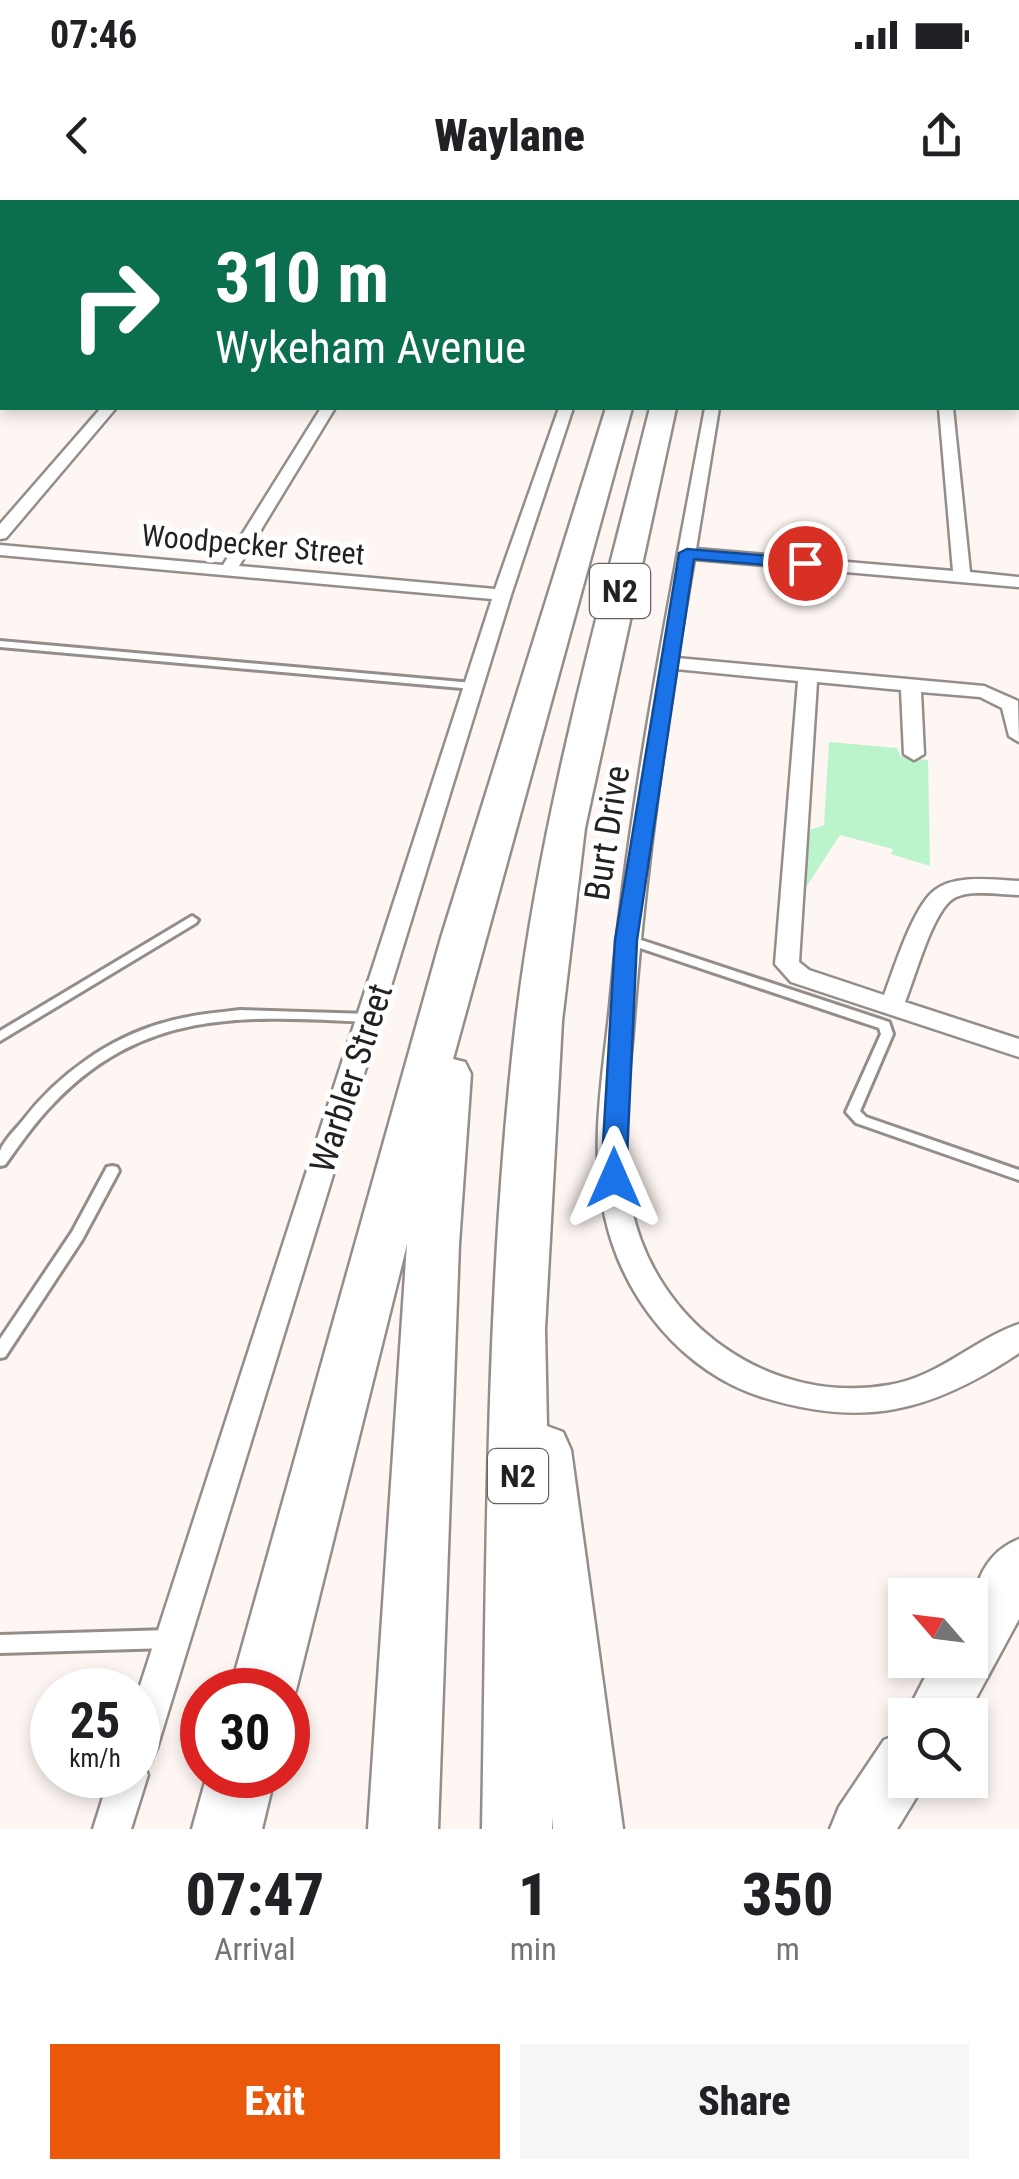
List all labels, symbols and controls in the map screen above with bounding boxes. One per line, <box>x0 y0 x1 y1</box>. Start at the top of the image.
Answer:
text: 07:46 <box>50 13 137 57</box>
icon: back <box>50 108 105 163</box>
icon: share <box>914 108 969 163</box>
text: Waylane <box>434 109 585 162</box>
text: 310 m <box>215 237 389 319</box>
icon: right <box>50 240 180 370</box>
text: Wykeham Avenue <box>215 321 526 374</box>
street label: Woodpecker Street <box>140 517 366 572</box>
pin <box>763 521 848 606</box>
icon: arrive <box>778 536 833 591</box>
road number: N2 <box>590 564 650 618</box>
street label: Burt Drive <box>577 763 638 903</box>
street label: Warbler Street <box>302 979 401 1178</box>
position arrow <box>562 1126 666 1230</box>
road number: N2 <box>488 1449 548 1503</box>
north arrow <box>888 1578 988 1678</box>
map controls <box>888 1578 988 1798</box>
speed limit sign: 30 <box>180 1668 310 1798</box>
text: 25 <box>70 1692 120 1750</box>
button: search <box>888 1698 988 1798</box>
text: km/h <box>69 1744 121 1773</box>
text: 07:47 <box>185 1859 324 1930</box>
text: 1 <box>518 1859 548 1930</box>
text: 350 <box>742 1859 834 1930</box>
text: Arrival <box>214 1930 296 1968</box>
text: min <box>510 1930 557 1968</box>
text: m <box>776 1930 800 1968</box>
button: Exit <box>50 2044 500 2159</box>
button: Share <box>520 2044 969 2159</box>

